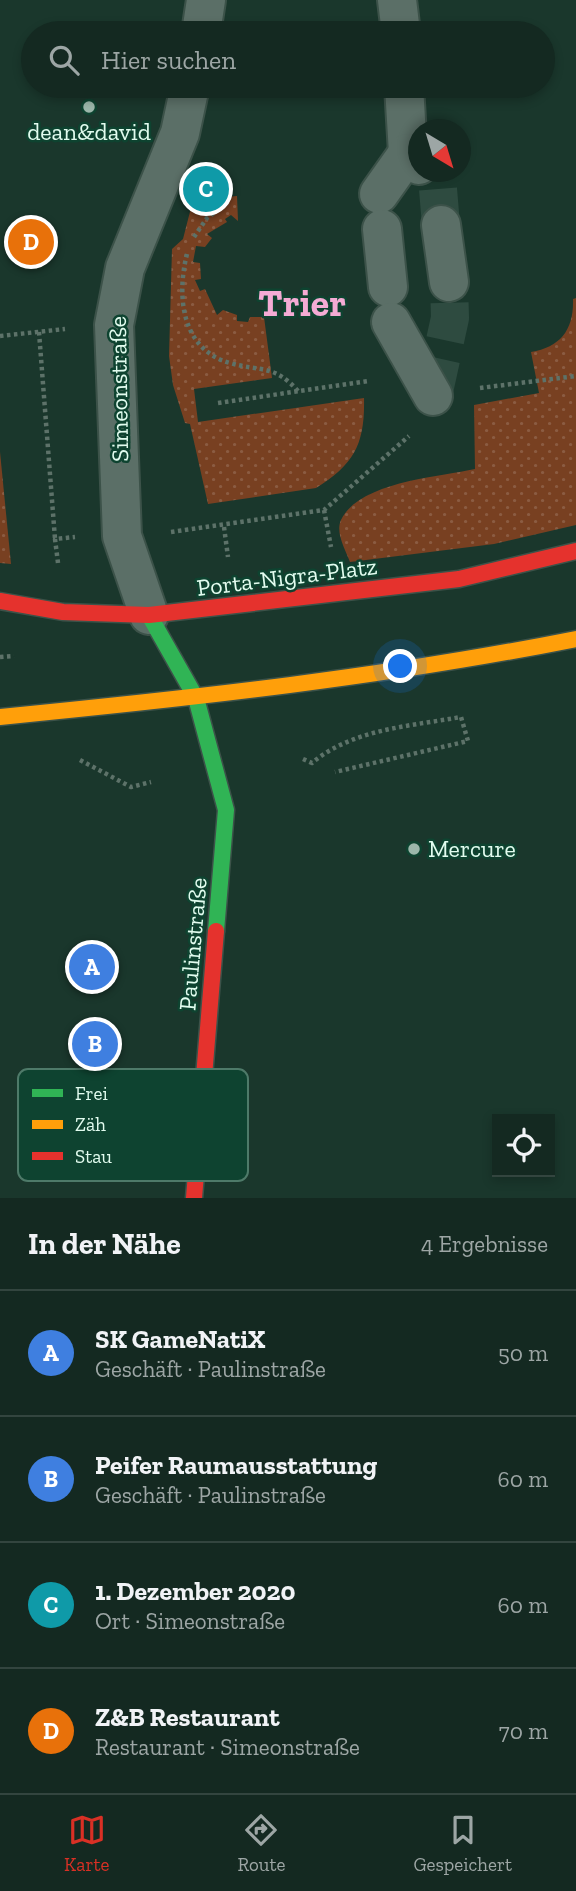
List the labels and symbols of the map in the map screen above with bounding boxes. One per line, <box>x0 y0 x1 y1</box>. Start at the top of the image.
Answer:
marker: dean&david <box>81 99 97 115</box>
place label: dean&david <box>27 117 151 146</box>
north arrow <box>408 119 471 182</box>
pin: C <box>183 163 229 215</box>
pin: D <box>8 216 54 268</box>
district label: Trier <box>258 280 346 326</box>
street label: Simeonstraße <box>103 316 134 462</box>
street label: Porta-Nigra-Platz <box>195 551 379 602</box>
your location <box>383 649 417 683</box>
place label: Mercure <box>428 834 516 863</box>
marker: Mercure <box>406 841 422 857</box>
street label: Paulinstraße <box>172 876 213 1012</box>
pin: A <box>69 941 115 993</box>
pin: B <box>72 1018 118 1070</box>
legend <box>18 1069 248 1181</box>
text: Frei <box>75 1082 108 1105</box>
text: Zäh <box>75 1113 106 1136</box>
text: Stau <box>75 1145 112 1168</box>

